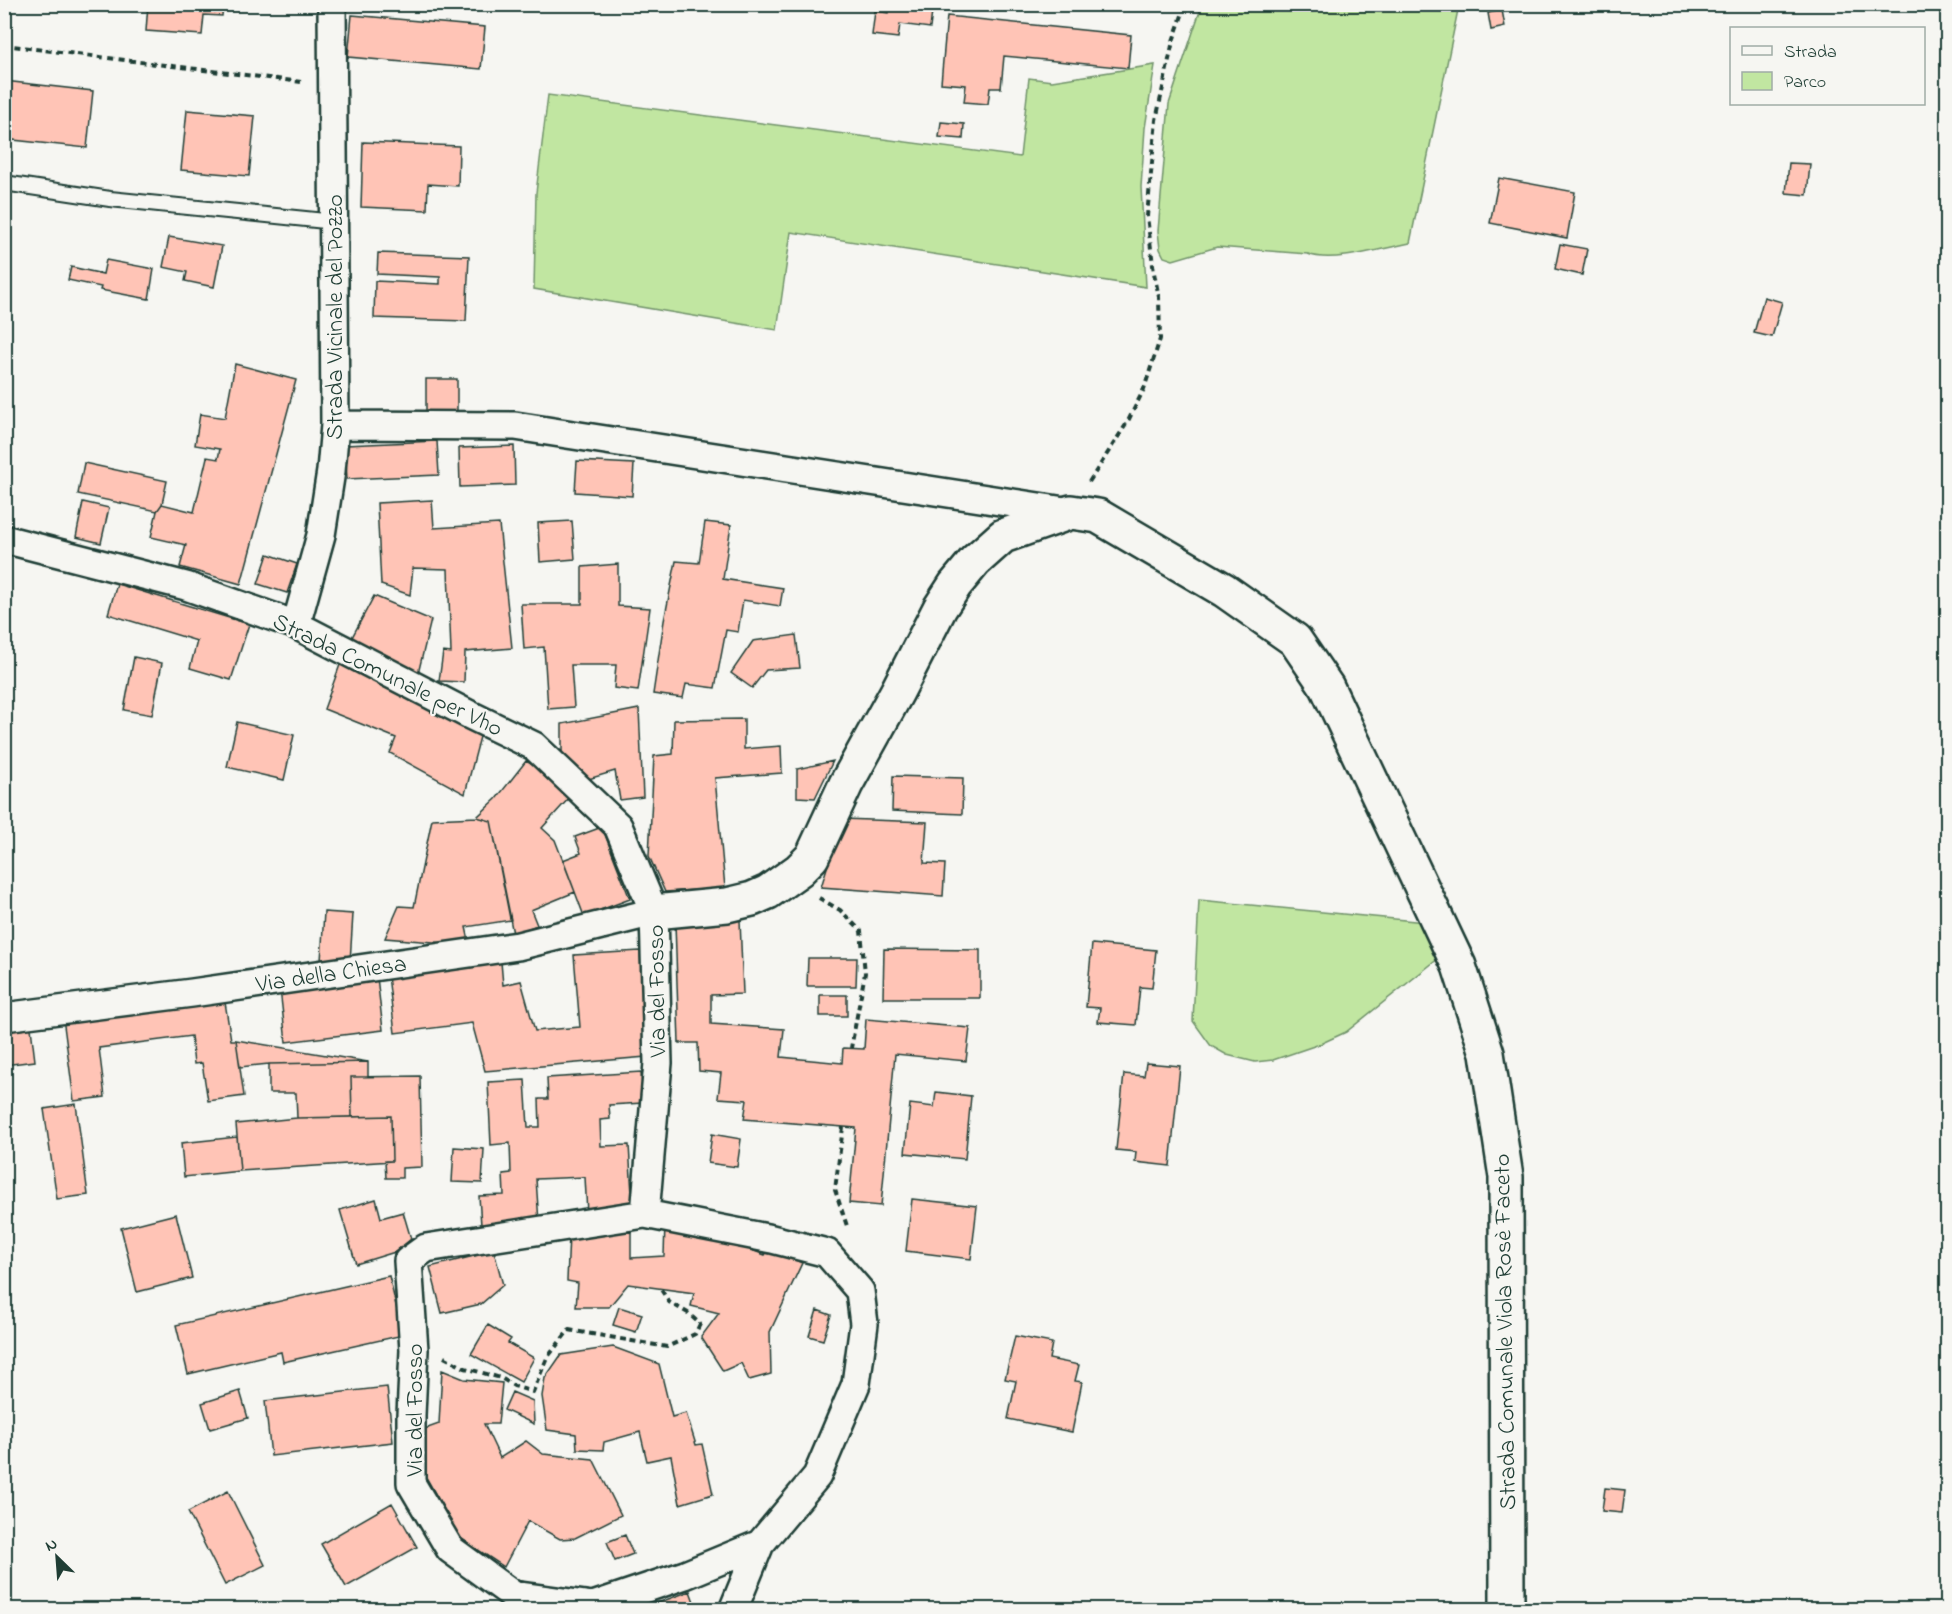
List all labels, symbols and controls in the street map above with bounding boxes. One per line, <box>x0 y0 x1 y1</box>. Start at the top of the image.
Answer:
legend <box>1730 27 1925 105</box>
text: Strada <box>1784 40 1837 66</box>
text: Parco <box>1784 70 1826 96</box>
street label: Strada Vicinale del Pozzo <box>319 194 354 440</box>
street label: Strada Comunale per Vho <box>266 605 508 747</box>
street label: Via del Fosso <box>640 924 677 1059</box>
street label: Via della Chiesa <box>253 948 409 1004</box>
street label: Strada Comunale Viola Rosè Faceto <box>1486 1153 1527 1511</box>
street label: Via del Fosso <box>399 1344 434 1477</box>
north arrow <box>27 1527 87 1587</box>
text: N <box>42 1532 62 1558</box>

